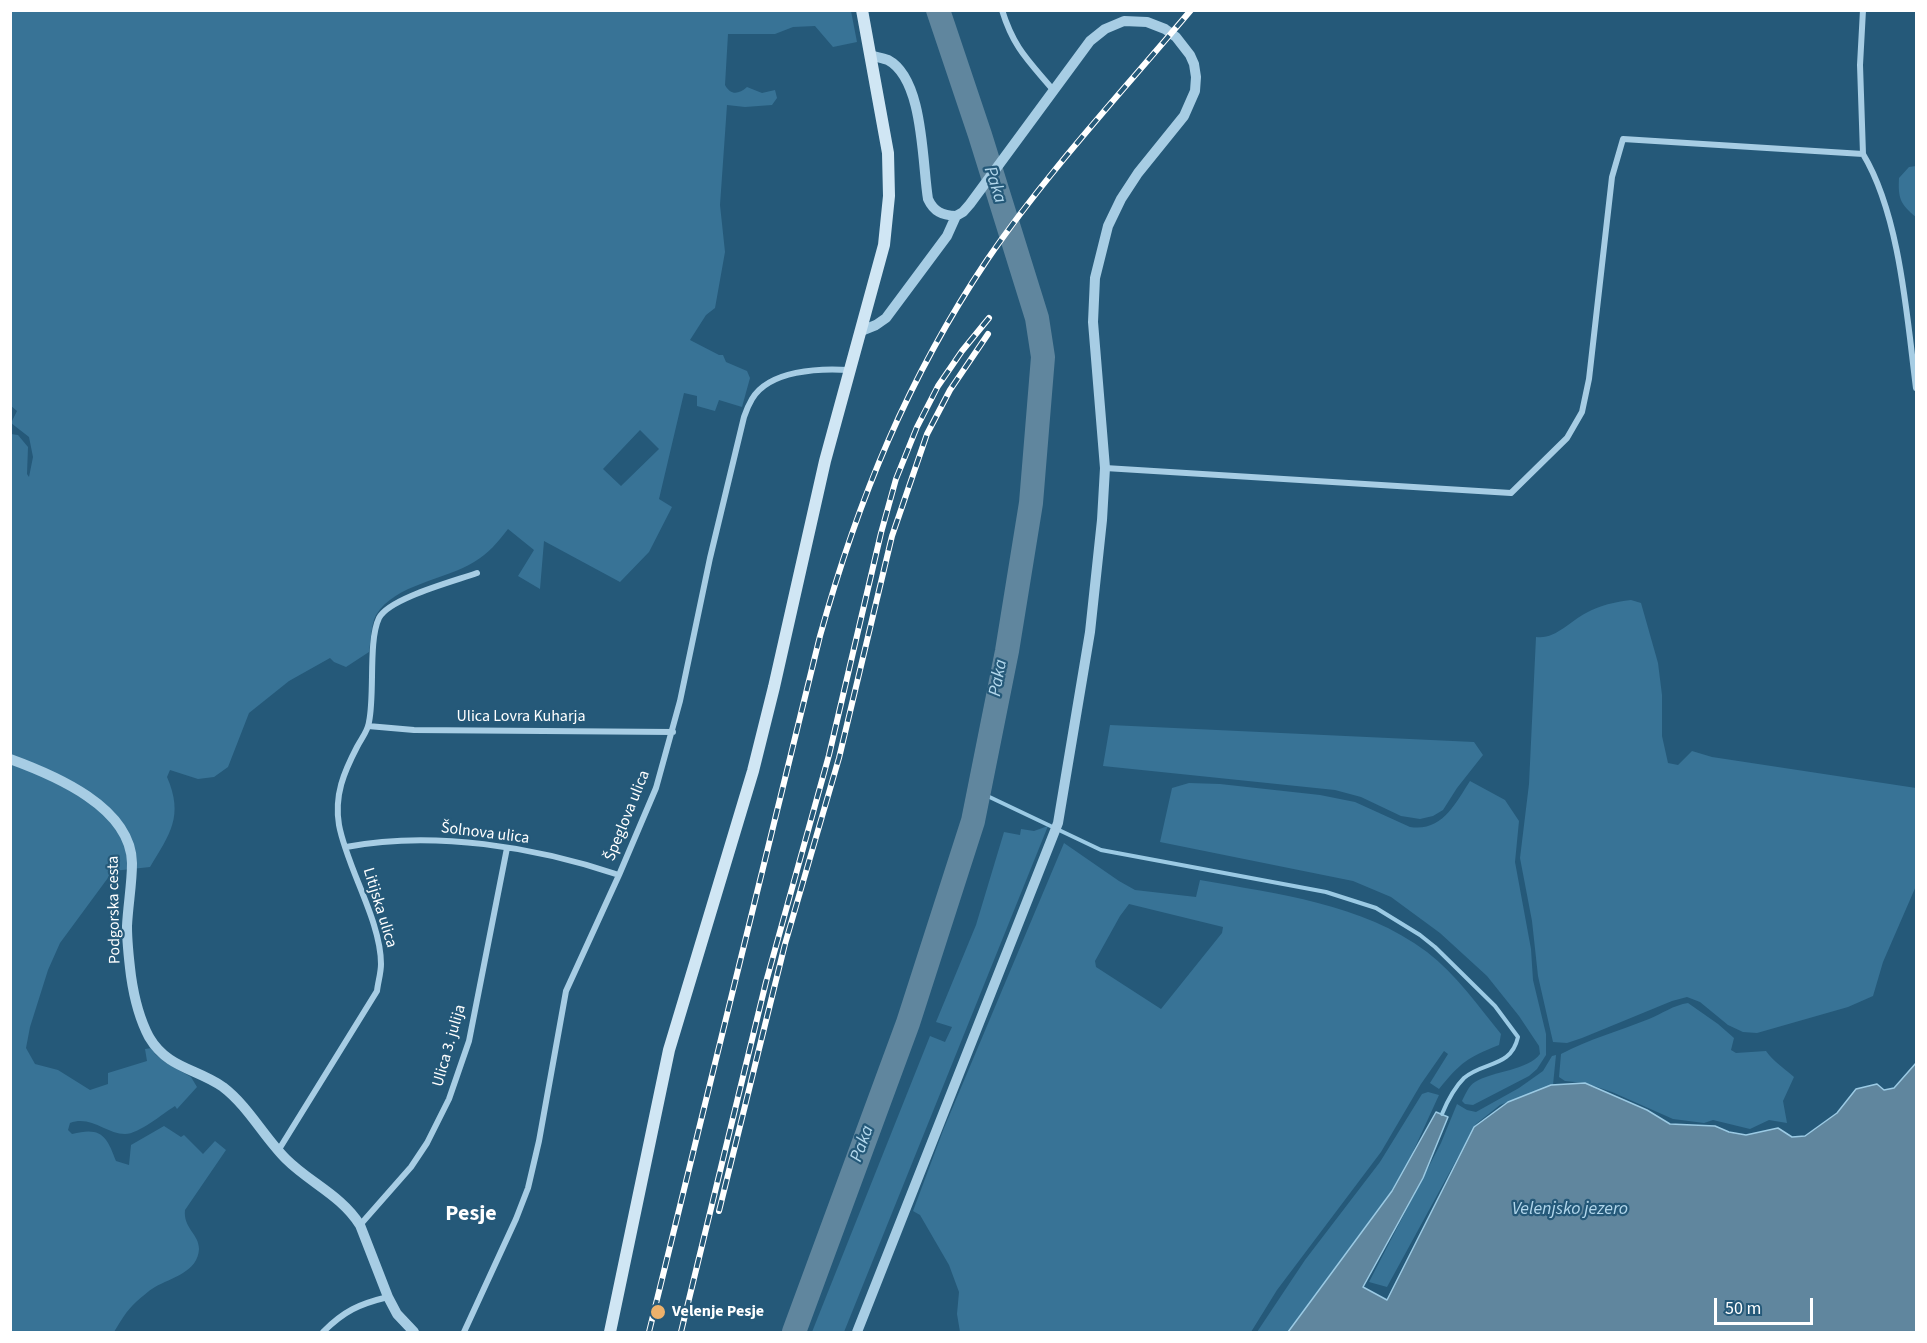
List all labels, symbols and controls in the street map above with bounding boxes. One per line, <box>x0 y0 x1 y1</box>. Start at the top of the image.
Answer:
water label: Paka <box>978 164 1010 206</box>
water label: Paka <box>985 658 1013 698</box>
street label: Ulica Lovra Kuharja <box>457 707 585 727</box>
street label: Špeglova ulica <box>601 768 655 864</box>
street label: Šolnova ulica <box>440 819 530 849</box>
street label: Podgorska cesta <box>104 856 126 964</box>
street label: Litijska ulica <box>358 866 400 950</box>
street label: Ulica 3. julija <box>429 1003 471 1089</box>
water label: Paka <box>846 1123 880 1165</box>
water label: Velenjsko jezero <box>1512 1199 1628 1221</box>
district label: Pesje <box>445 1202 497 1228</box>
scale bar <box>1717 1286 1816 1324</box>
text: 50 m <box>1725 1296 1761 1321</box>
place label: Velenje Pesje <box>672 1302 764 1322</box>
marker: Velenje Pesje <box>649 1303 667 1321</box>

